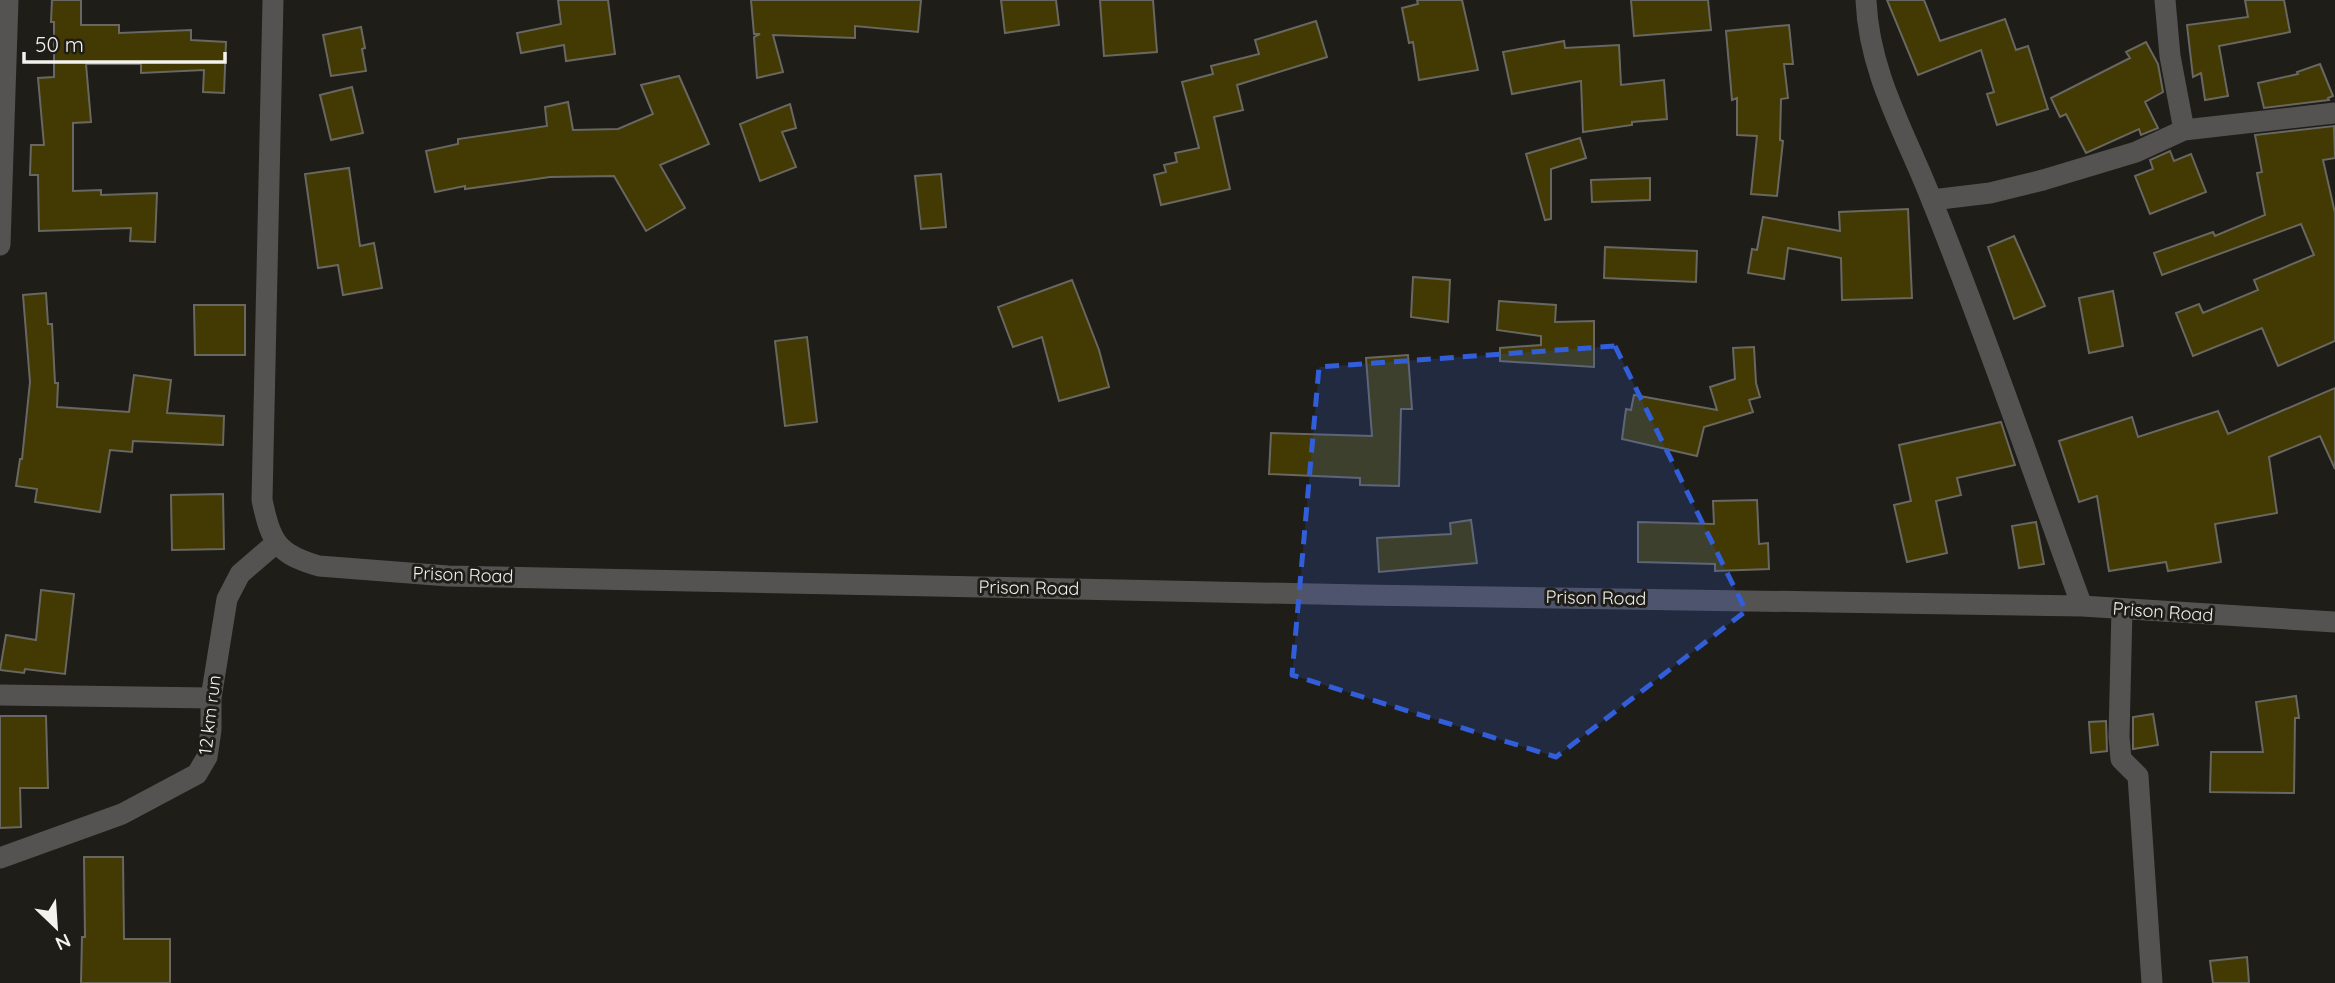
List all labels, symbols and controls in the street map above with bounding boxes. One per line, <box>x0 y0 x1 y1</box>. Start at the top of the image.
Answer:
scale bar <box>24 21 226 65</box>
text: 50 m <box>35 31 84 57</box>
street label: Prison Road <box>412 561 514 588</box>
street label: Prison Road <box>978 575 1080 600</box>
street label: Prison Road <box>1545 585 1647 610</box>
street label: Prison Road <box>2112 597 2214 626</box>
street label: 12 km run <box>193 674 226 756</box>
north arrow <box>21 892 91 962</box>
text: N <box>52 929 75 956</box>

